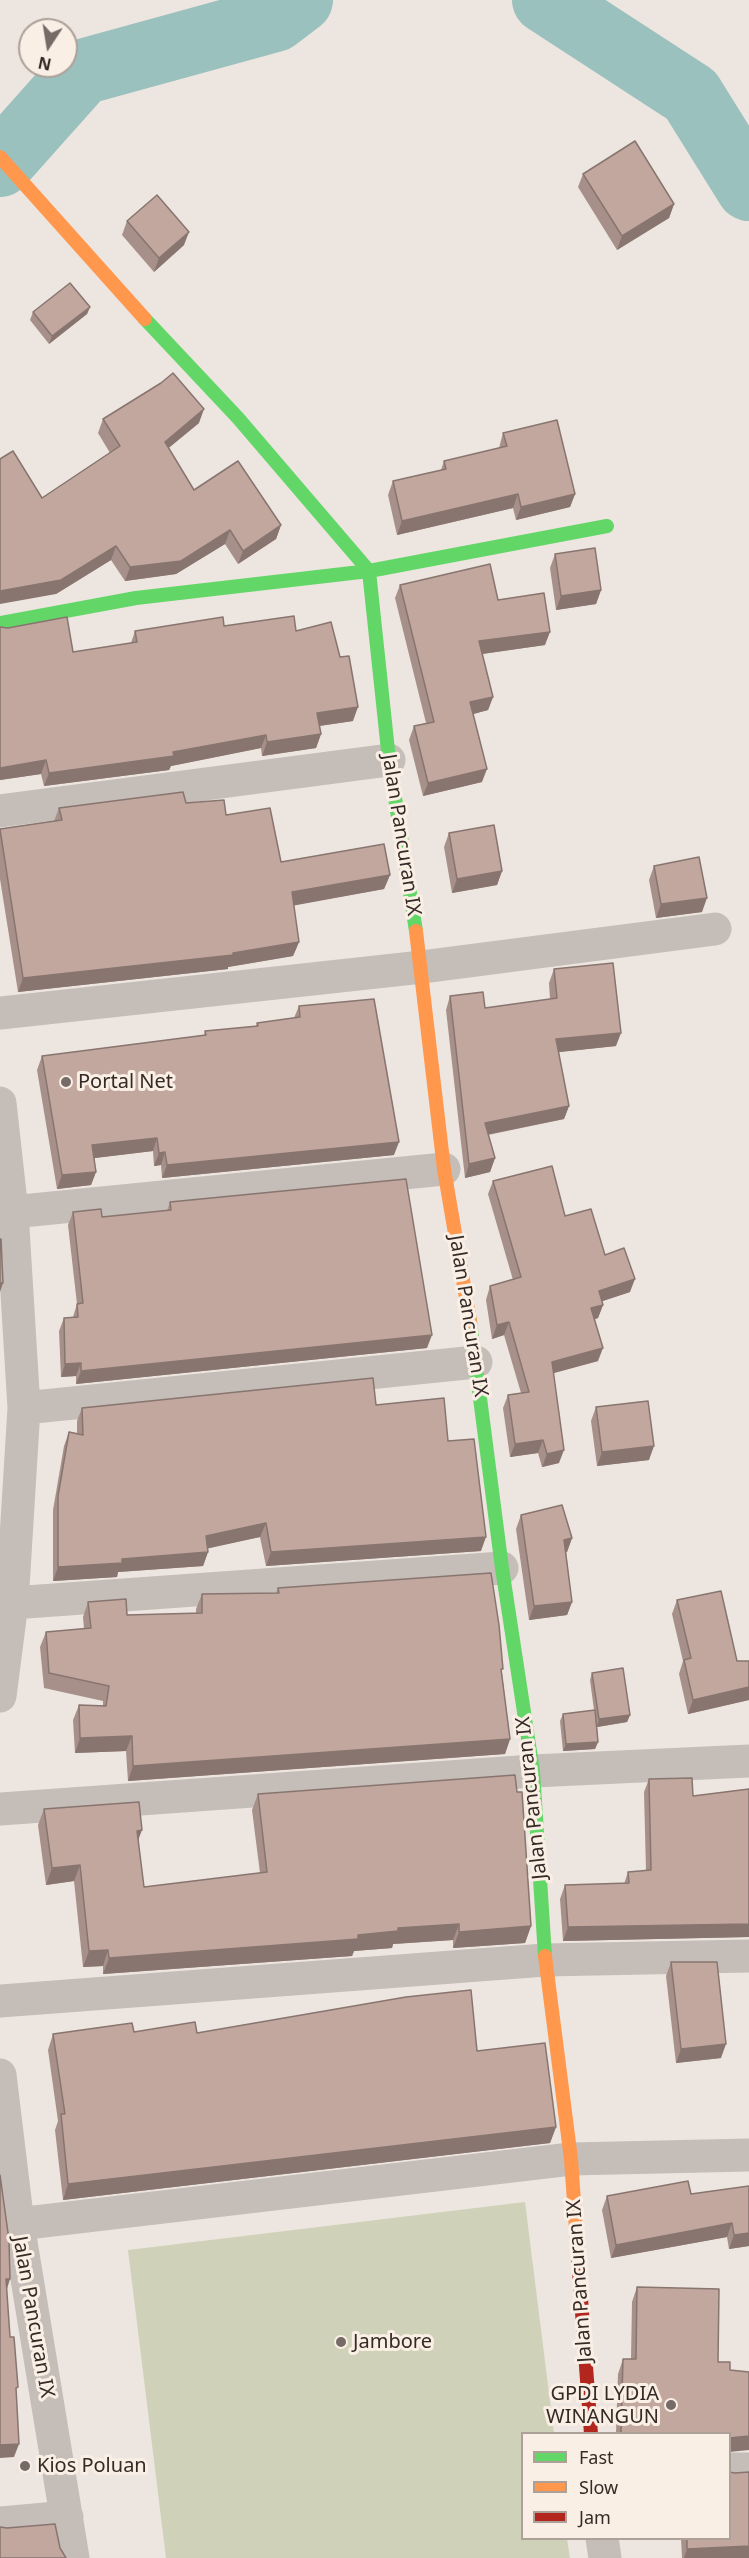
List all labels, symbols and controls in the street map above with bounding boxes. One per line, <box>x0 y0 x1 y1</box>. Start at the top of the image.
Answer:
north arrow <box>18 18 78 78</box>
text: N <box>36 52 53 76</box>
street label: Jalan Pancuran IX <box>376 752 426 918</box>
place label: Portal Net <box>78 1070 173 1094</box>
marker: Portal Net <box>59 1075 73 1089</box>
street label: Jalan Pancuran IX <box>443 1233 493 1399</box>
street label: Jalan Pancuran IX <box>512 1715 552 1881</box>
street label: Jalan Pancuran IX <box>562 2199 598 2363</box>
street label: Jalan Pancuran IX <box>7 2234 59 2400</box>
place label: Jambore <box>353 2330 432 2354</box>
marker: Jambore <box>334 2335 348 2349</box>
place label: GPDI LYDIA WINANGUN <box>546 2382 659 2429</box>
marker: GPDI LYDIA WINANGUN <box>664 2398 678 2412</box>
legend <box>521 2432 731 2540</box>
text: Fast <box>579 2445 614 2469</box>
place label: Kios Poluan <box>37 2454 147 2478</box>
marker: Kios Poluan <box>18 2459 32 2473</box>
text: Slow <box>579 2475 618 2499</box>
text: Jam <box>579 2505 611 2529</box>

